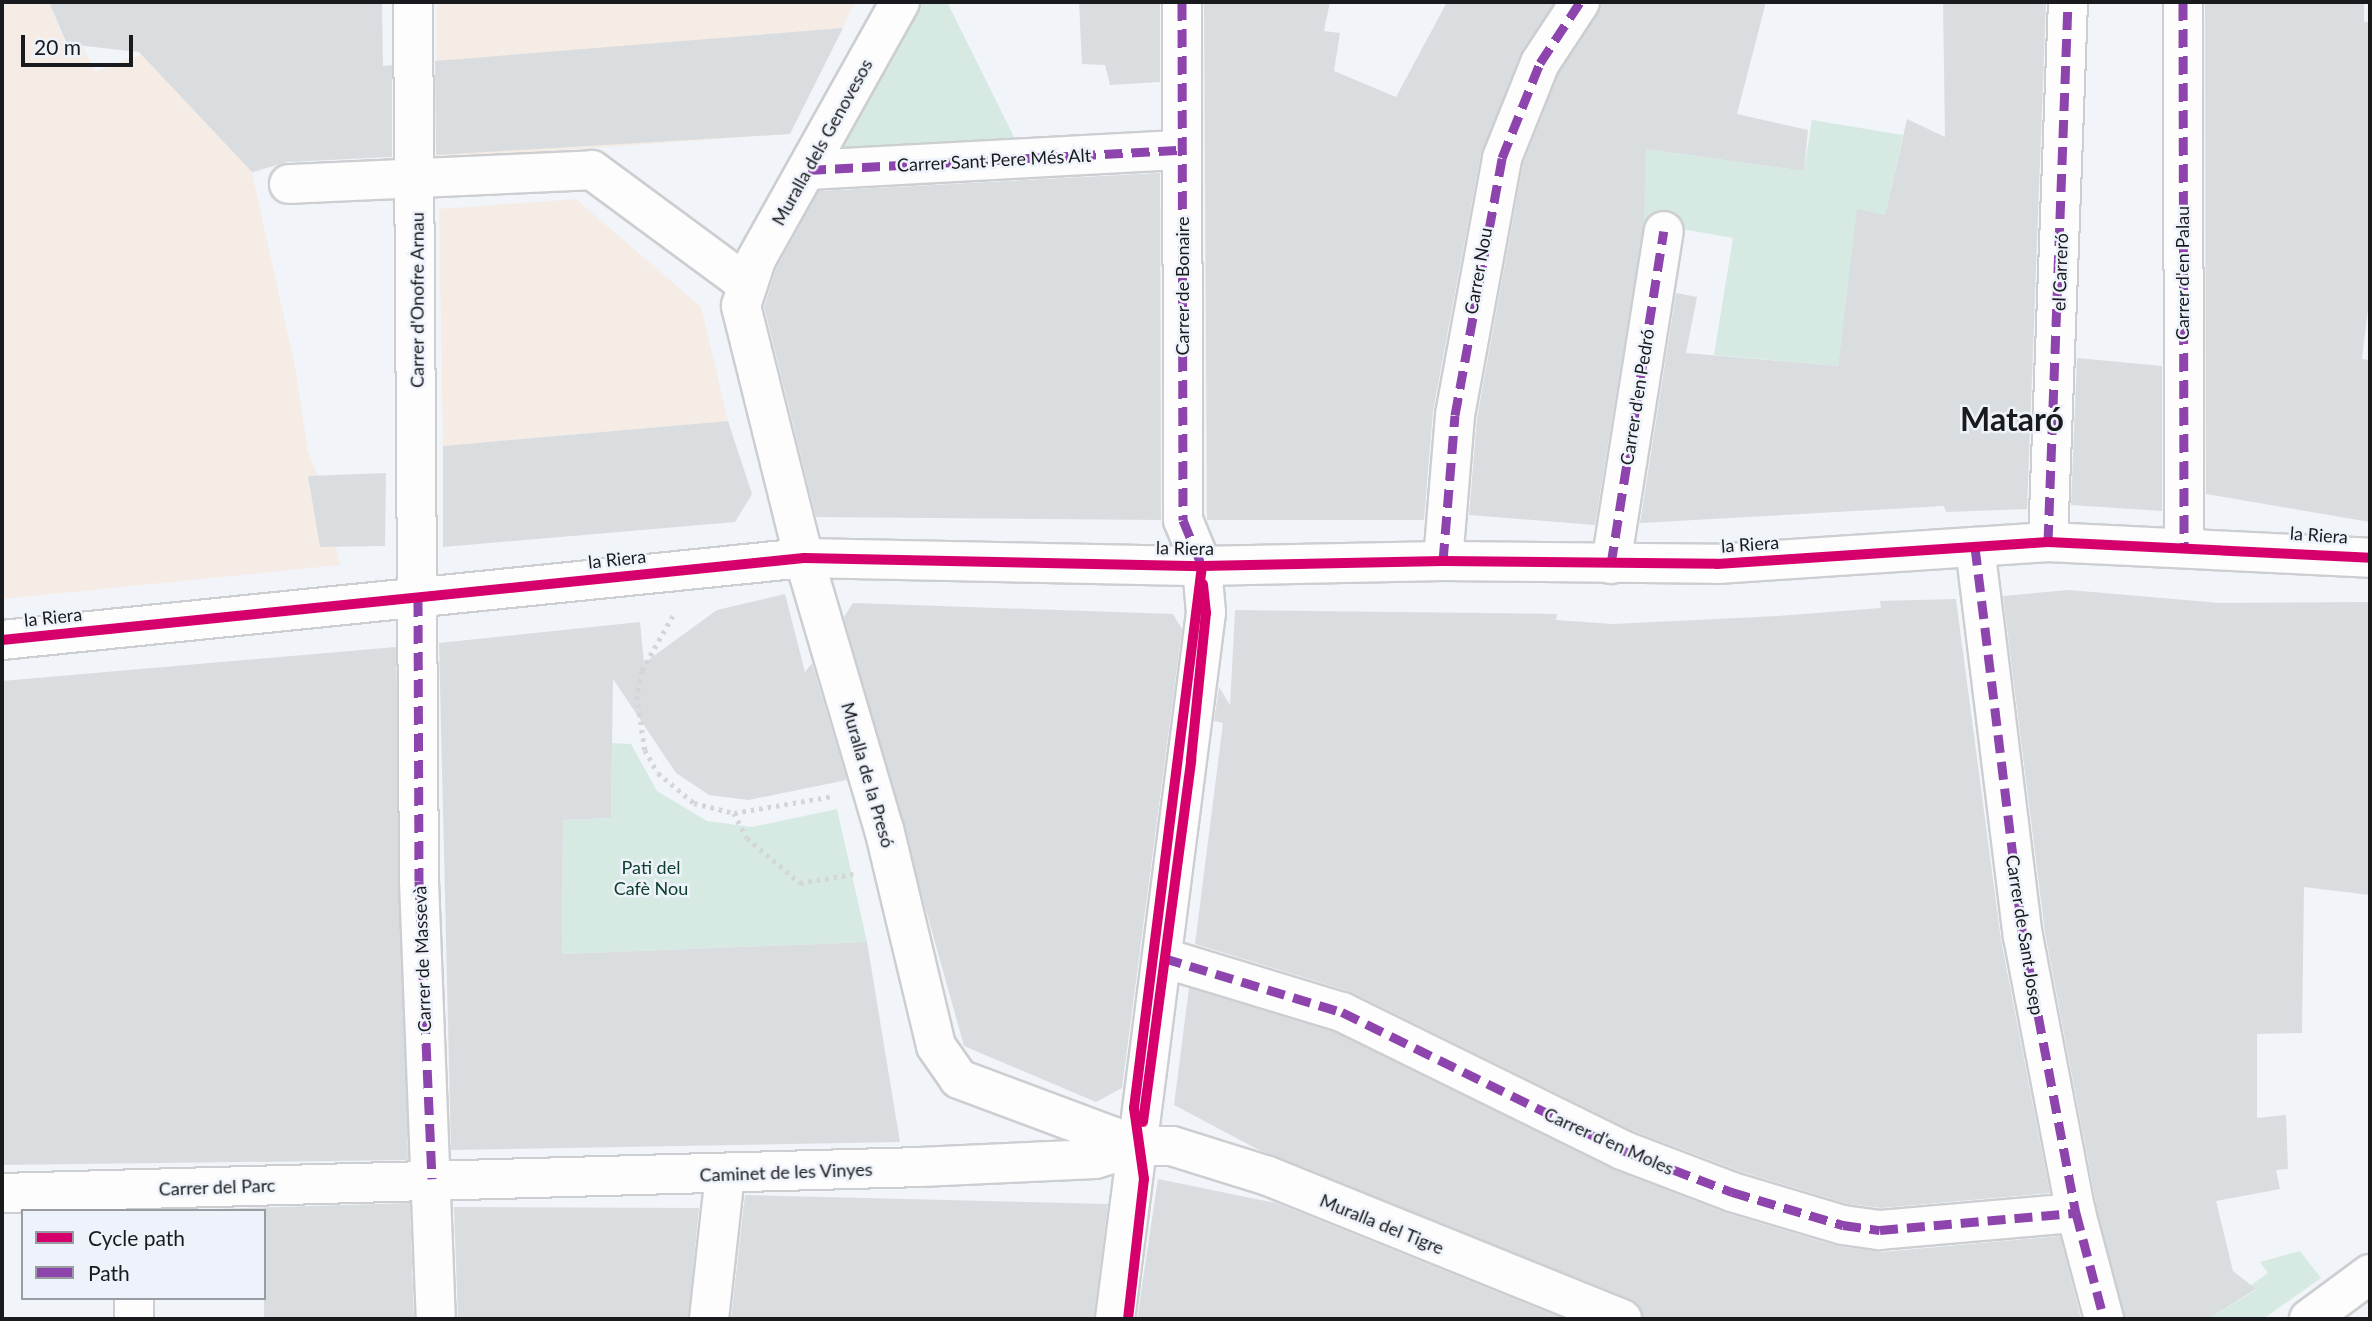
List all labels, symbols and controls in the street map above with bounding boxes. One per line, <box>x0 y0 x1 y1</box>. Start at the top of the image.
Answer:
scale bar <box>24 21 136 65</box>
text: 20 m <box>34 34 81 59</box>
street label: Muralla dels Genovesos <box>767 55 877 229</box>
street label: Carrer Sant Pere Més Alt <box>896 144 1092 176</box>
street label: Carrer d'en Palau <box>2171 206 2193 340</box>
street label: Carrer d'Onofre Arnau <box>406 212 428 388</box>
street label: Carrer de Bonaire <box>1171 216 1193 356</box>
street label: Carrer Nou <box>1460 226 1496 316</box>
street label: el Carreró <box>2048 233 2072 311</box>
street label: Carrer d'en Pedró <box>1616 327 1658 467</box>
district label: Mataró <box>1960 400 2064 438</box>
street label: la Riera <box>2289 522 2349 548</box>
street label: la Riera <box>1720 531 1780 557</box>
street label: la Riera <box>1156 537 1214 559</box>
street label: la Riera <box>587 545 647 573</box>
street label: la Riera <box>23 603 83 631</box>
street label: Muralla de la Presó <box>837 700 899 850</box>
street label: Carrer de Sant Josep <box>2002 853 2048 1017</box>
park label: Pati del Cafè Nou <box>614 857 688 900</box>
street label: Carrer de Massevà <box>409 885 435 1033</box>
street label: Carrer d'en Moles <box>1541 1103 1677 1179</box>
street label: Caminet de les Vinyes <box>699 1158 873 1186</box>
street label: Carrer del Parc <box>158 1174 276 1200</box>
street label: Muralla del Tigre <box>1317 1189 1447 1259</box>
legend <box>21 1209 266 1300</box>
text: Cycle path <box>88 1225 185 1250</box>
text: Path <box>88 1260 130 1285</box>

